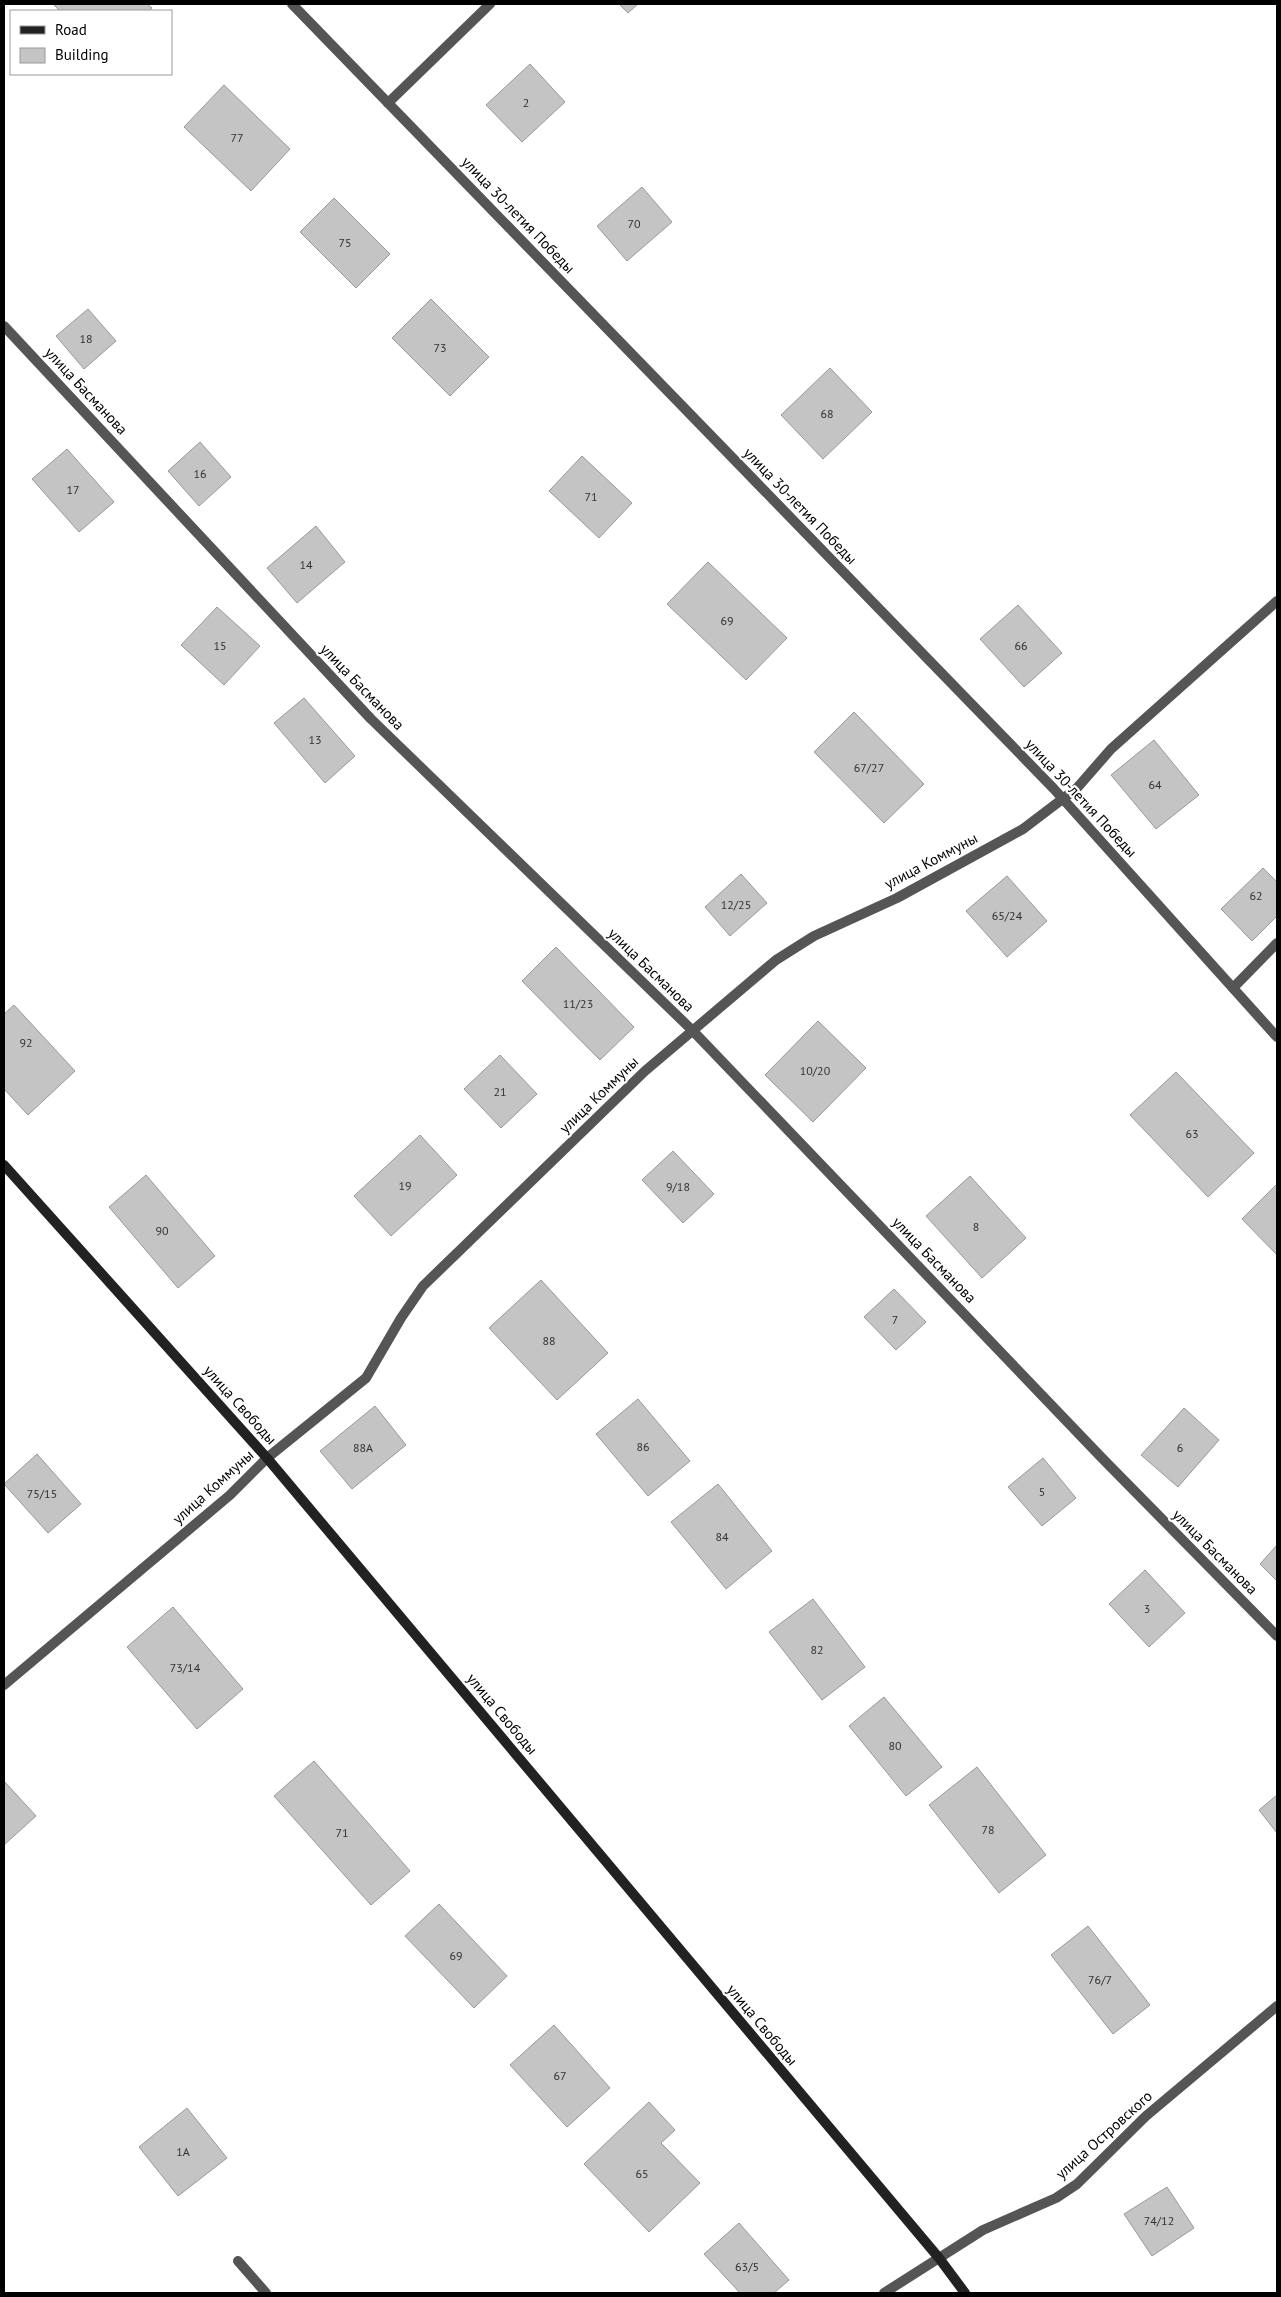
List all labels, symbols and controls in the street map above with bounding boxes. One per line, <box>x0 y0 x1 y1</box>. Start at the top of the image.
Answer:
legend <box>10 10 172 75</box>
text: Road <box>55 20 87 39</box>
text: Building <box>55 45 109 64</box>
house number: 2 <box>523 95 529 110</box>
house number: 77 <box>230 130 244 145</box>
street label: улица 30-летия Победы <box>458 152 579 277</box>
house number: 70 <box>627 216 641 231</box>
house number: 75 <box>338 235 352 250</box>
house number: 18 <box>79 331 93 346</box>
house number: 73 <box>433 340 447 355</box>
street label: улица Басманова <box>41 343 132 438</box>
house number: 68 <box>820 406 834 421</box>
street label: улица 30-летия Победы <box>740 443 861 568</box>
house number: 16 <box>193 466 207 481</box>
house number: 17 <box>66 482 80 497</box>
house number: 71 <box>584 489 598 504</box>
house number: 14 <box>299 557 313 572</box>
house number: 69 <box>720 613 734 628</box>
house number: 15 <box>213 638 227 653</box>
house number: 66 <box>1014 638 1028 653</box>
street label: улица Басманова <box>316 639 408 734</box>
house number: 13 <box>308 732 322 747</box>
street label: улица 30-летия Победы <box>1022 734 1141 861</box>
house number: 67/27 <box>854 760 884 775</box>
house number: 64 <box>1148 777 1162 792</box>
street label: улица Коммуны <box>881 828 981 893</box>
house number: 62 <box>1249 888 1263 903</box>
house number: 12/25 <box>721 897 751 912</box>
house number: 65/24 <box>992 908 1023 923</box>
street label: улица Басманова <box>604 924 699 1016</box>
house number: 11/23 <box>563 996 593 1011</box>
house number: 92 <box>19 1035 33 1050</box>
street label: улица Коммуны <box>555 1052 642 1137</box>
house number: 10/20 <box>800 1063 831 1078</box>
house number: 21 <box>493 1084 507 1099</box>
house number: 63 <box>1185 1126 1199 1141</box>
house number: 19 <box>398 1178 412 1193</box>
house number: 9/18 <box>666 1179 690 1194</box>
street label: улица Басманова <box>888 1212 980 1307</box>
house number: 8 <box>973 1219 979 1234</box>
house number: 90 <box>155 1223 169 1238</box>
house number: 7 <box>892 1312 898 1327</box>
house number: 88 <box>542 1333 556 1348</box>
street label: улица Свободы <box>200 1361 281 1448</box>
house number: 86 <box>636 1439 650 1454</box>
house number: 88А <box>353 1440 373 1455</box>
house number: 6 <box>1177 1440 1183 1455</box>
street label: улица Коммуны <box>168 1445 257 1528</box>
house number: 5 <box>1039 1484 1045 1499</box>
house number: 75/15 <box>27 1486 57 1501</box>
street label: улица Басманова <box>1169 1505 1262 1598</box>
house number: 84 <box>715 1529 729 1544</box>
house number: 3 <box>1144 1601 1150 1616</box>
house number: 82 <box>810 1642 824 1657</box>
house number: 73/14 <box>170 1660 201 1675</box>
street label: улица Свободы <box>463 1669 542 1758</box>
house number: 80 <box>888 1738 902 1753</box>
house number: 78 <box>981 1822 995 1837</box>
house number: 71 <box>335 1825 349 1840</box>
house number: 69 <box>449 1948 463 1963</box>
house number: 76/7 <box>1088 1972 1112 1987</box>
street label: улица Свободы <box>723 1980 802 2069</box>
house number: 67 <box>553 2068 567 2083</box>
street label: улица Островского <box>1051 2086 1156 2183</box>
house number: 1А <box>176 2144 190 2159</box>
house number: 65 <box>635 2166 649 2181</box>
house number: 74/12 <box>1144 2213 1174 2228</box>
house number: 63/5 <box>735 2259 759 2274</box>

